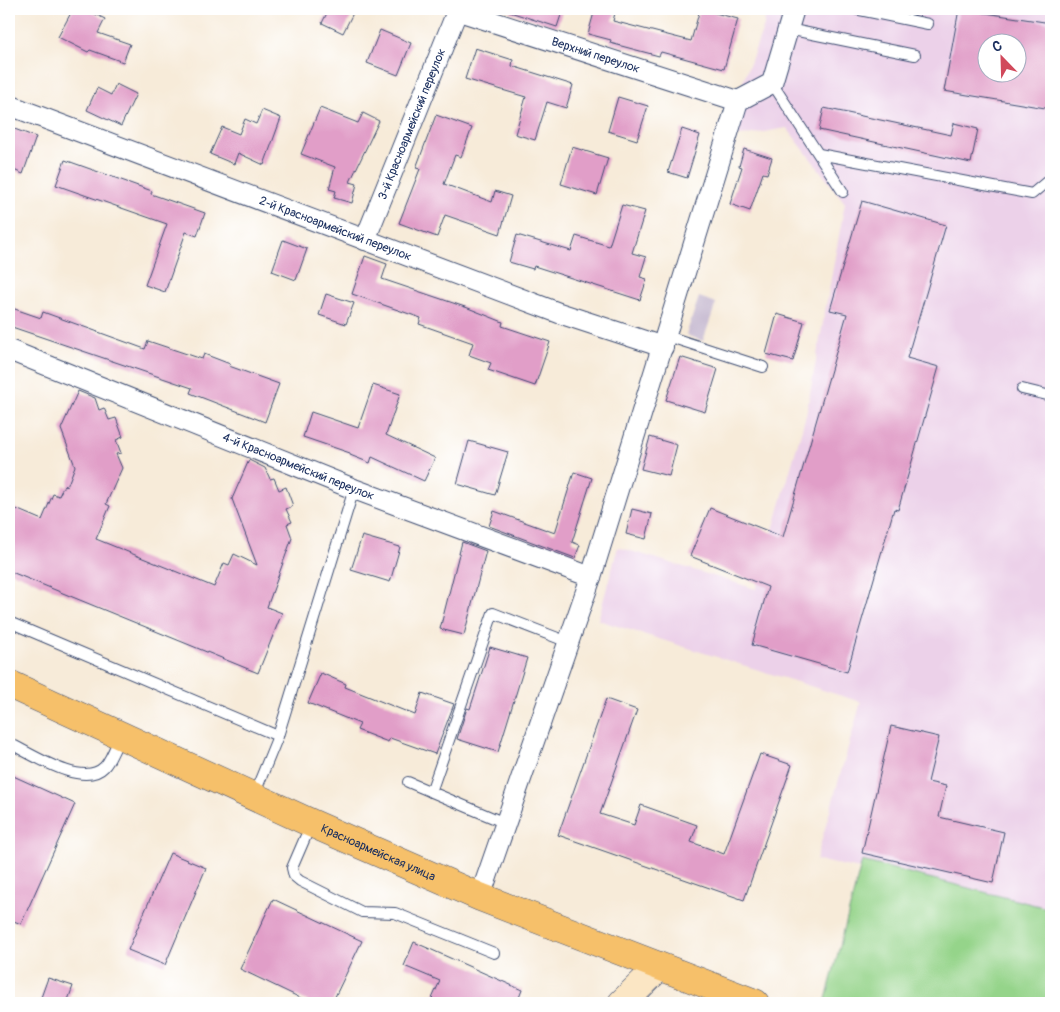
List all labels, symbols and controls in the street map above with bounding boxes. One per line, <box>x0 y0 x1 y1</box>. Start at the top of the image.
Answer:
north arrow <box>978 32 1028 82</box>
street label: Верхний переулок <box>550 34 642 76</box>
text: С <box>990 37 1005 56</box>
street label: 3-й Красноармейский переулок <box>375 46 449 202</box>
street label: 2-й Красноармейский переулок <box>257 193 414 264</box>
street label: 4-й Красноармейский переулок <box>221 429 376 503</box>
street label: Красноармейская улица <box>319 821 438 884</box>

